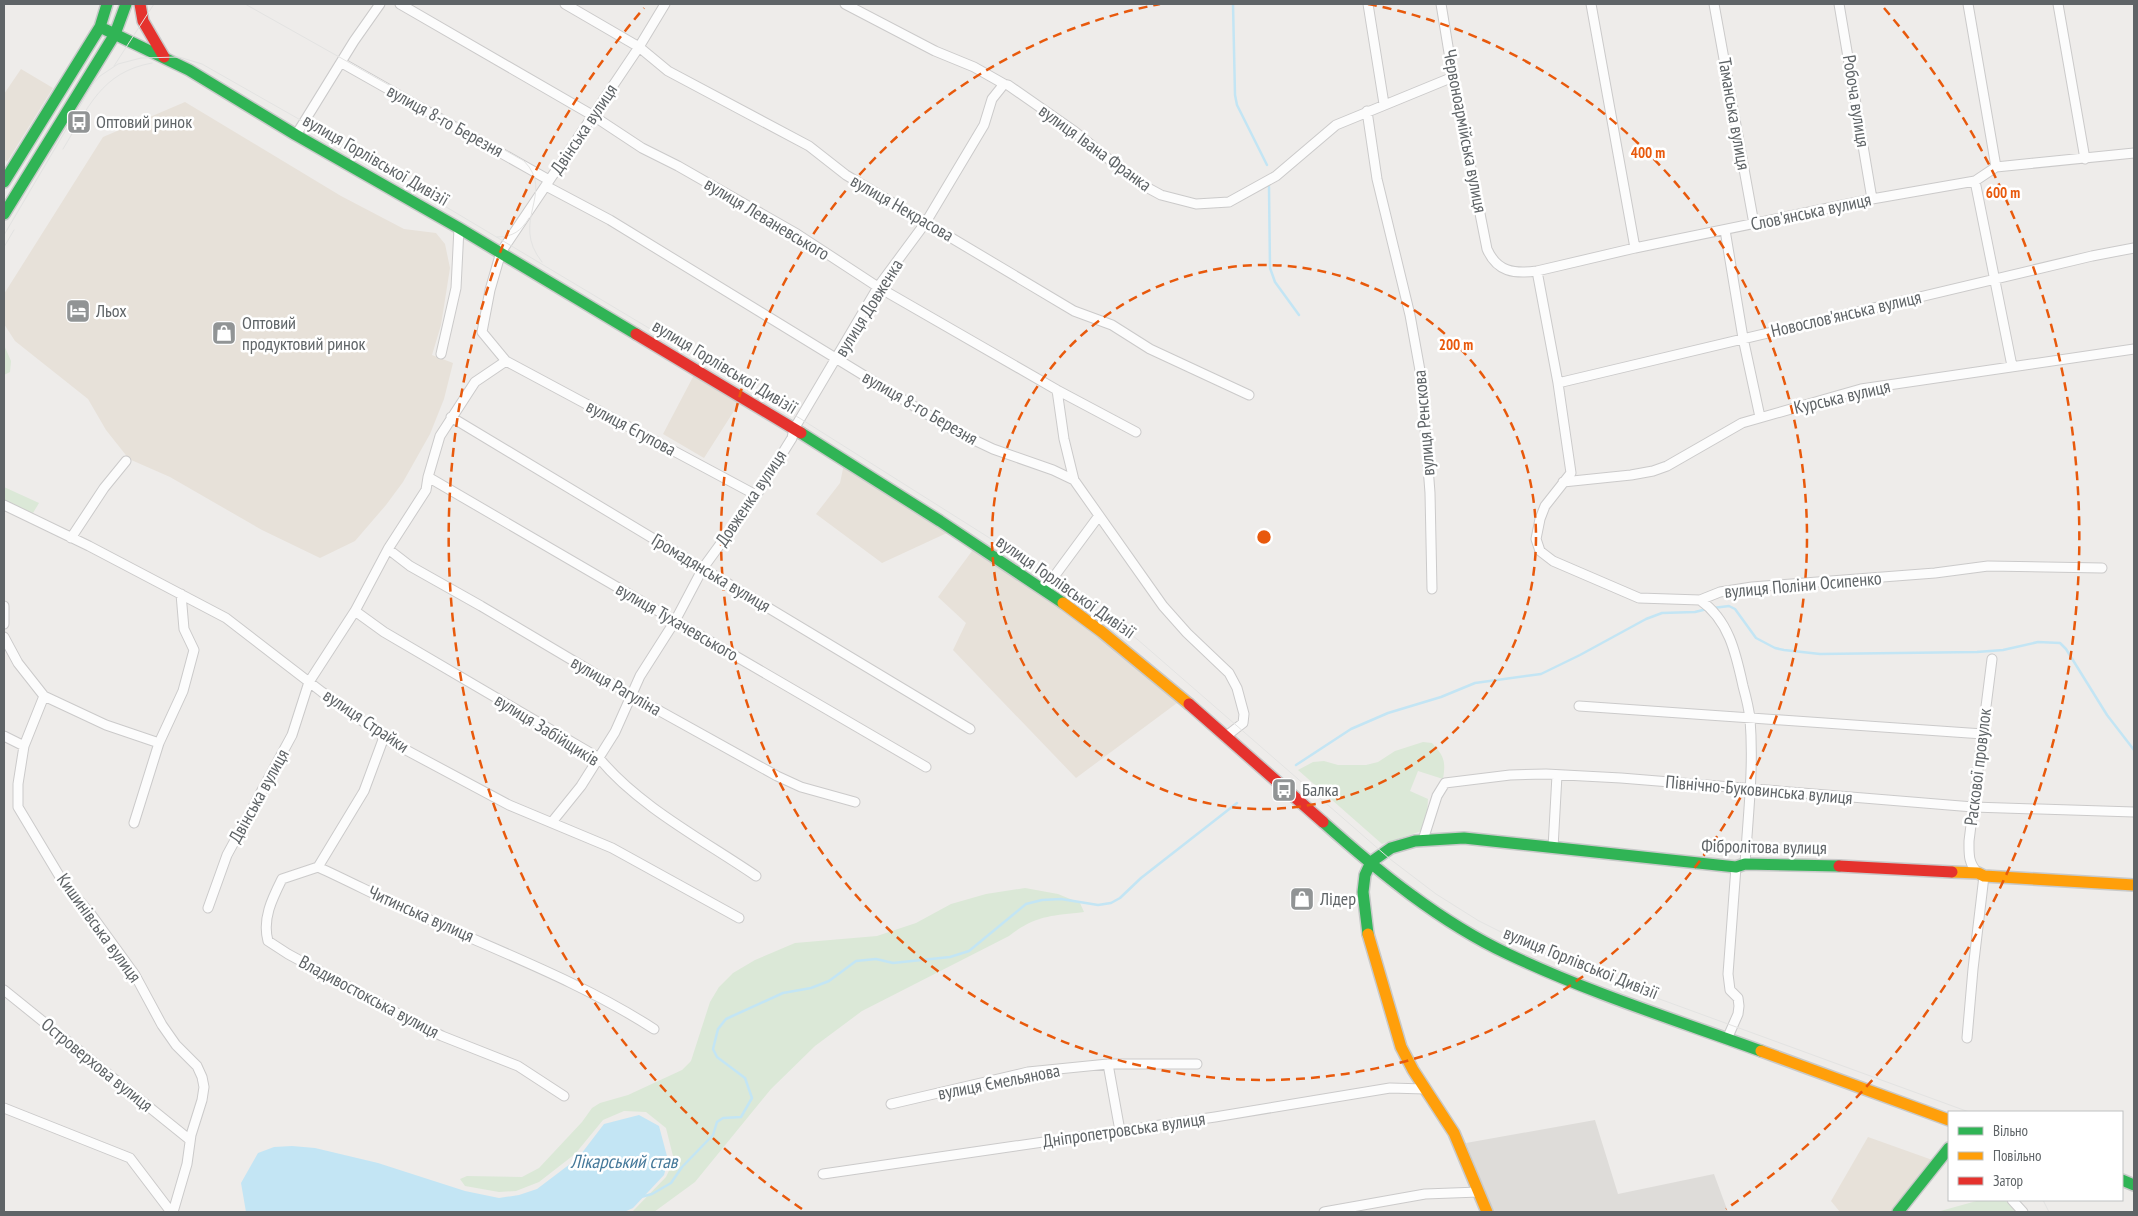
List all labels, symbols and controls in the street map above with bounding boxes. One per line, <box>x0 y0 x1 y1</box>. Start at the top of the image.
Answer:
street label: Червоноармійська вулиця <box>1438 47 1493 215</box>
street label: Робоча вулиця <box>1838 53 1875 149</box>
street label: Таманська вулиця <box>1713 56 1756 172</box>
street label: вулиця 8-го Березня <box>383 79 508 162</box>
street label: Двінська вулиця <box>545 79 622 178</box>
street label: вулиця Івана Франка <box>1034 99 1156 196</box>
street label: вулиця Горлівської Дивізії <box>299 108 454 211</box>
bus stop icon: Оптовий ринок <box>66 109 92 135</box>
place label: Оптовий ринок <box>96 110 192 133</box>
text: 400 m <box>1631 143 1665 162</box>
street label: вулиця Некрасова <box>847 169 958 246</box>
street label: вулиця Леваневського <box>701 172 834 265</box>
text: 600 m <box>1986 183 2020 202</box>
street label: Слов'янська вулиця <box>1749 188 1873 235</box>
street label: вулиця Довженка <box>829 255 908 361</box>
street label: Новослов'янська вулиця <box>1768 285 1923 342</box>
hotel icon: Льох <box>65 298 91 324</box>
place label: Льох <box>95 299 127 322</box>
place label: Оптовий продуктовий ринок <box>242 311 365 355</box>
street label: вулиця Горлівської Дивізії <box>648 314 802 419</box>
shop icon: Оптовий продуктовий ринок <box>211 320 237 346</box>
text: 200 m <box>1439 335 1473 354</box>
street label: вулиця 8-го Березня <box>858 365 982 450</box>
street label: вулиця Ренскова <box>1407 369 1440 477</box>
street label: Курська вулиця <box>1791 374 1892 419</box>
street label: вулиця Єгупова <box>582 394 680 461</box>
street label: Довженка вулиця <box>710 445 791 550</box>
street label: Громадянська вулиця <box>648 528 775 617</box>
centre of rings <box>1255 528 1273 546</box>
street label: вулиця Горлівської Дивізії <box>992 530 1141 643</box>
street label: вулиця Поліни Осипенко <box>1723 566 1883 603</box>
street label: вулиця Тухачевського <box>612 577 743 666</box>
street label: вулиця Рагуліна <box>567 650 666 721</box>
street label: вулиця Страйки <box>319 683 414 758</box>
street label: вулиця Забійщиків <box>491 688 604 771</box>
street label: Раскової провулок <box>1959 707 1996 827</box>
street label: Двінська вулиця <box>223 745 294 847</box>
street label: Північно-Буковинська вулиця <box>1665 770 1854 809</box>
bus stop icon: Балка <box>1271 777 1297 803</box>
place label: Балка <box>1302 778 1339 801</box>
street label: Фібролітова вулиця <box>1701 834 1827 859</box>
street label: Кишинівська вулиця <box>52 869 147 987</box>
street label: Читинська вулиця <box>365 880 478 947</box>
shop icon: Лідер <box>1289 886 1315 912</box>
place label: Лідер <box>1319 887 1356 910</box>
street label: вулиця Горлівської Дивізії <box>1500 921 1662 1004</box>
street label: Владивостокська вулиця <box>295 950 443 1043</box>
street label: Островерхова вулиця <box>37 1013 158 1117</box>
street label: вулиця Ємельянова <box>936 1058 1062 1105</box>
street label: Дніпропетровська вулиця <box>1041 1107 1207 1152</box>
legend <box>1948 1111 2123 1201</box>
text: Вільно <box>1993 1121 2028 1140</box>
text: Повільно <box>1993 1146 2041 1165</box>
water label: Лікарський став <box>570 1149 679 1173</box>
text: Затор <box>1993 1171 2023 1190</box>

